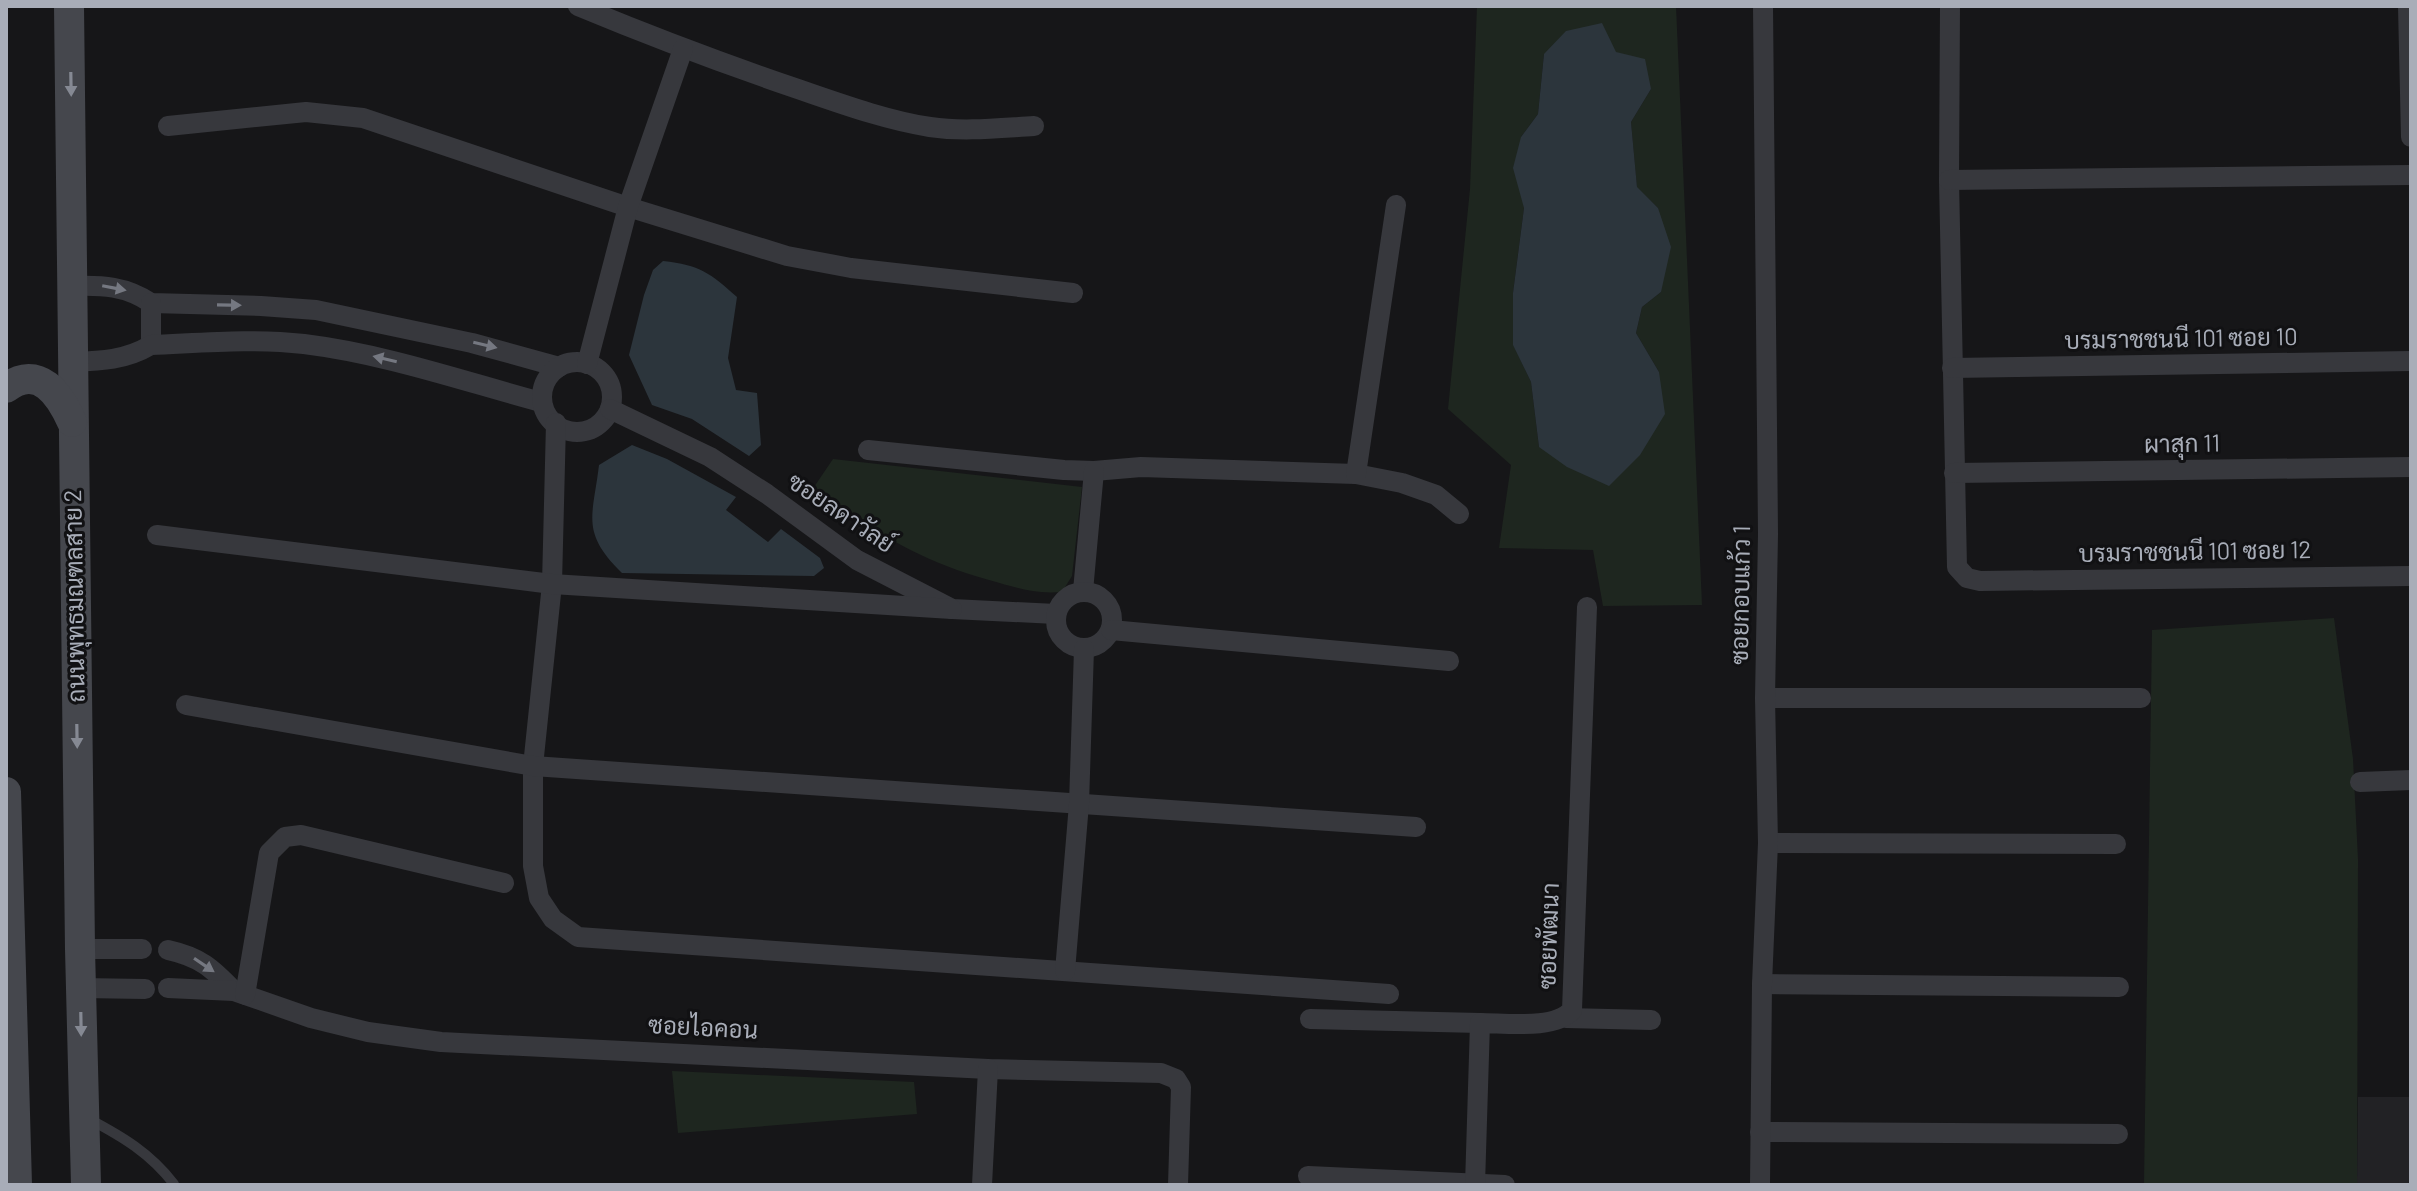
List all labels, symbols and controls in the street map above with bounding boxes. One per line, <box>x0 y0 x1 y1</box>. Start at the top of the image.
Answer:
one-way arrow <box>65 72 77 97</box>
one-way arrow <box>101 282 126 294</box>
one-way arrow <box>217 298 242 311</box>
street label: บรมราชชนนี 101 ซอย 10 <box>2064 321 2298 354</box>
one-way arrow <box>472 340 497 352</box>
one-way arrow <box>373 353 398 365</box>
street label: ผาสุก 11 <box>2144 427 2220 461</box>
street label: ซอยลดาวัลย์ <box>783 466 901 558</box>
street label: ถนนพุทธมณฑลสาย 2 <box>57 489 93 703</box>
street label: ซอยกอบแก้ว 1 <box>1724 525 1755 665</box>
street label: บรมราชชนนี 101 ซอย 12 <box>2078 534 2312 567</box>
one-way arrow <box>70 724 83 749</box>
street label: ซอยพัฒนา <box>1531 882 1564 990</box>
one-way arrow <box>194 957 215 972</box>
street label: ซอยไอคอน <box>647 1009 759 1044</box>
one-way arrow <box>75 1012 88 1037</box>

